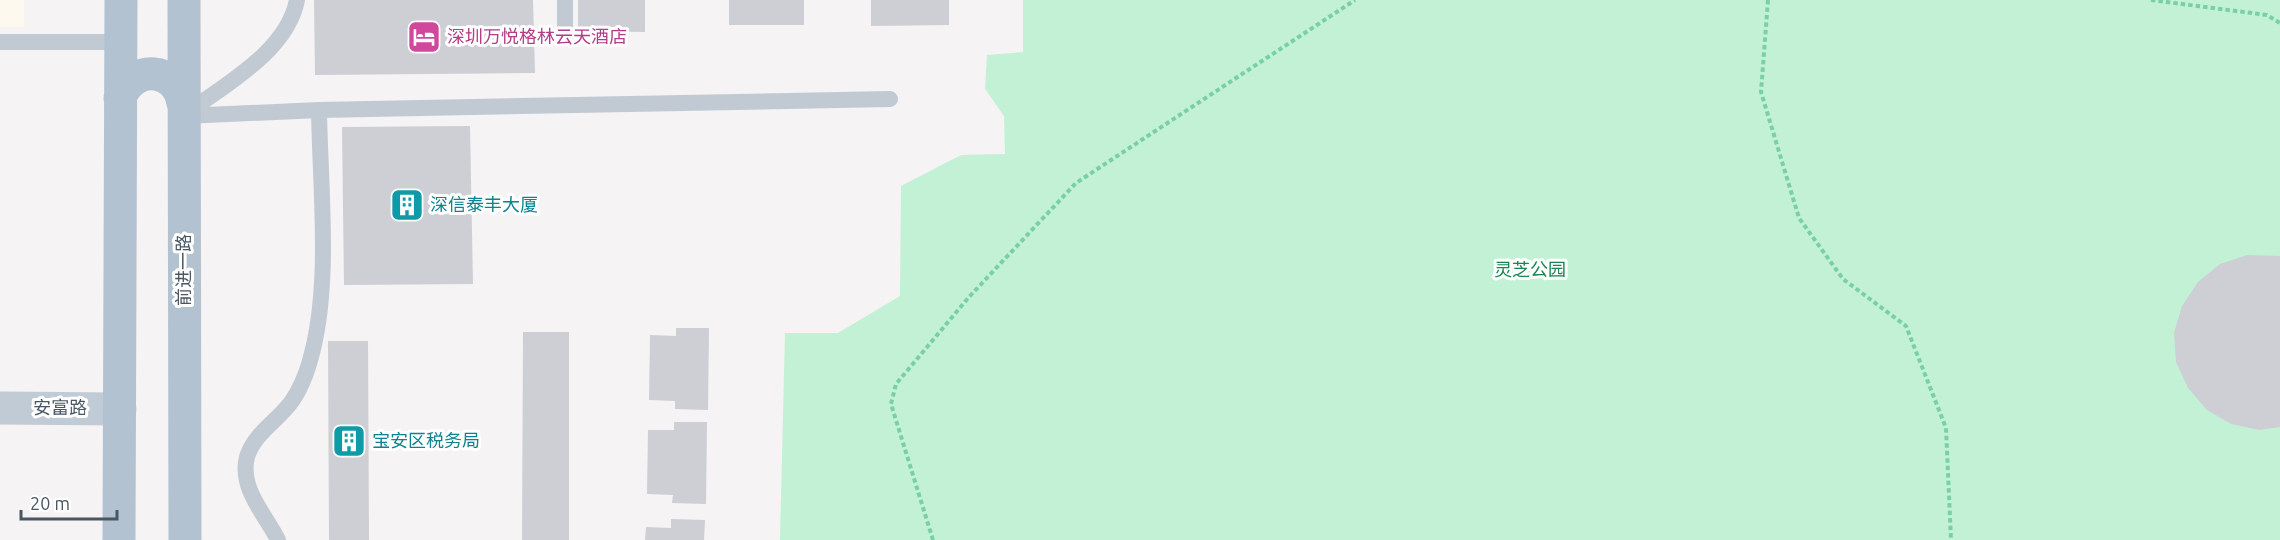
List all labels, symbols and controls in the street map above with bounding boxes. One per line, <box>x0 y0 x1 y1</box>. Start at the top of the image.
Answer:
hotel icon: 深圳万悦格林云天酒店 <box>406 19 442 55</box>
place label: 深圳万悦格林云天酒店 <box>447 26 627 46</box>
building icon: 深信泰丰大厦 <box>389 187 425 223</box>
place label: 深信泰丰大厦 <box>430 194 538 214</box>
street label: 前进一路 <box>173 234 193 306</box>
park label: 灵芝公园 <box>1494 259 1566 279</box>
street label: 安富路 <box>33 397 87 417</box>
building icon: 宝安区税务局 <box>331 423 367 459</box>
place label: 宝安区税务局 <box>372 430 480 450</box>
scale bar <box>21 483 117 521</box>
text: 20 m <box>30 493 70 513</box>

